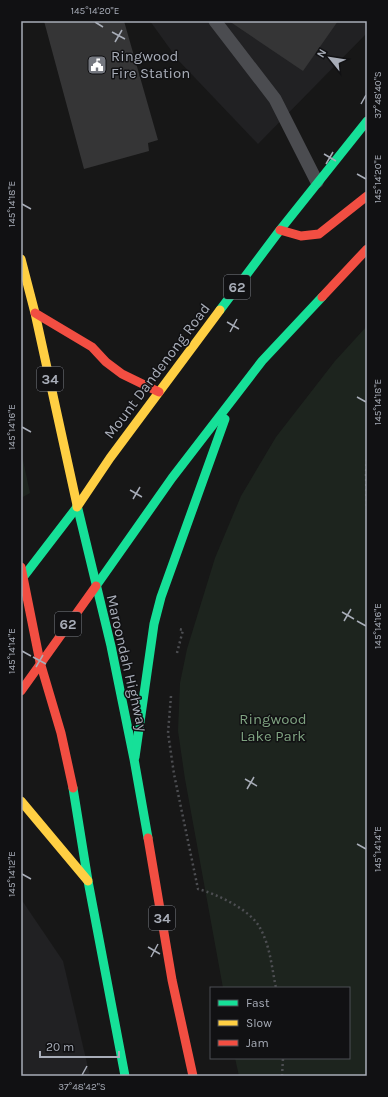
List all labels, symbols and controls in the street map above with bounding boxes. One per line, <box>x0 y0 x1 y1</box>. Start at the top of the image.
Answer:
text: 145°14'20"E <box>71 5 119 17</box>
north arrow <box>310 38 350 78</box>
place label: Ringwood Fire Station <box>111 47 190 82</box>
text: N <box>314 47 329 60</box>
public building icon: Ringwood Fire Station <box>86 54 108 76</box>
text: 37°48'40"S <box>372 71 384 119</box>
text: 145°14'20"E <box>372 155 384 203</box>
text: 145°14'18"E <box>6 181 18 227</box>
road number: 62 <box>224 275 250 299</box>
street label: Mount Dandenong Road <box>100 300 214 442</box>
road number: 34 <box>37 367 63 391</box>
text: 145°14'18"E <box>372 379 384 425</box>
text: 145°14'16"E <box>6 404 18 450</box>
street label: Maroondah Highway <box>103 593 151 733</box>
text: 145°14'16"E <box>372 603 384 649</box>
road number: 62 <box>55 612 81 636</box>
text: 145°14'14"E <box>6 628 18 674</box>
park label: Ringwood Lake Park <box>239 710 307 745</box>
text: 145°14'14"E <box>372 826 384 872</box>
text: 145°14'12"E <box>6 851 18 897</box>
road number: 34 <box>149 906 175 930</box>
legend <box>210 987 350 1059</box>
text: Fast <box>246 996 270 1010</box>
text: Slow <box>246 1016 272 1030</box>
scale bar <box>40 1033 119 1059</box>
text: Jam <box>246 1036 269 1050</box>
text: 20 m <box>46 1040 74 1054</box>
text: 37°48'42"S <box>58 1081 106 1093</box>

